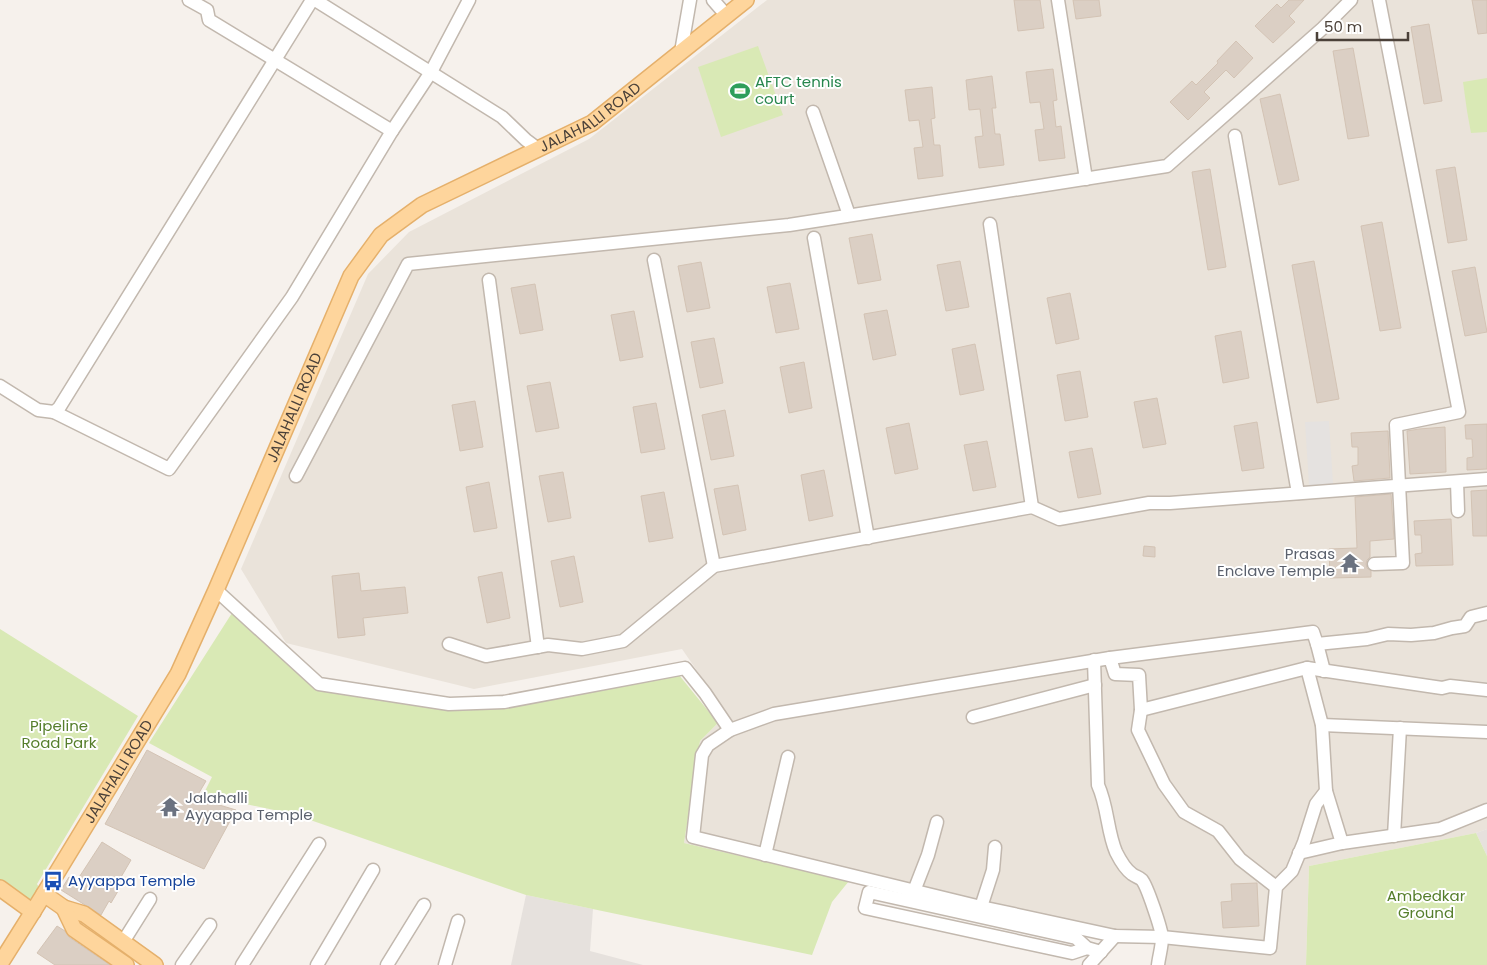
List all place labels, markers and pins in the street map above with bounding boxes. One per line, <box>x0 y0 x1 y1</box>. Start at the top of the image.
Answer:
place label: AFTC tennis court <box>755 71 842 109</box>
sports icon: AFTC tennis court <box>729 80 751 102</box>
place label: Prasas Enclave Temple <box>1217 543 1335 581</box>
temple icon: Prasas Enclave Temple <box>1339 552 1361 574</box>
place label: Jalahalli Ayyappa Temple <box>185 787 313 825</box>
temple icon: Jalahalli Ayyappa Temple <box>159 796 181 818</box>
bus stop icon: Ayyappa Temple <box>42 870 64 892</box>
place label: Ayyappa Temple <box>68 870 196 891</box>

